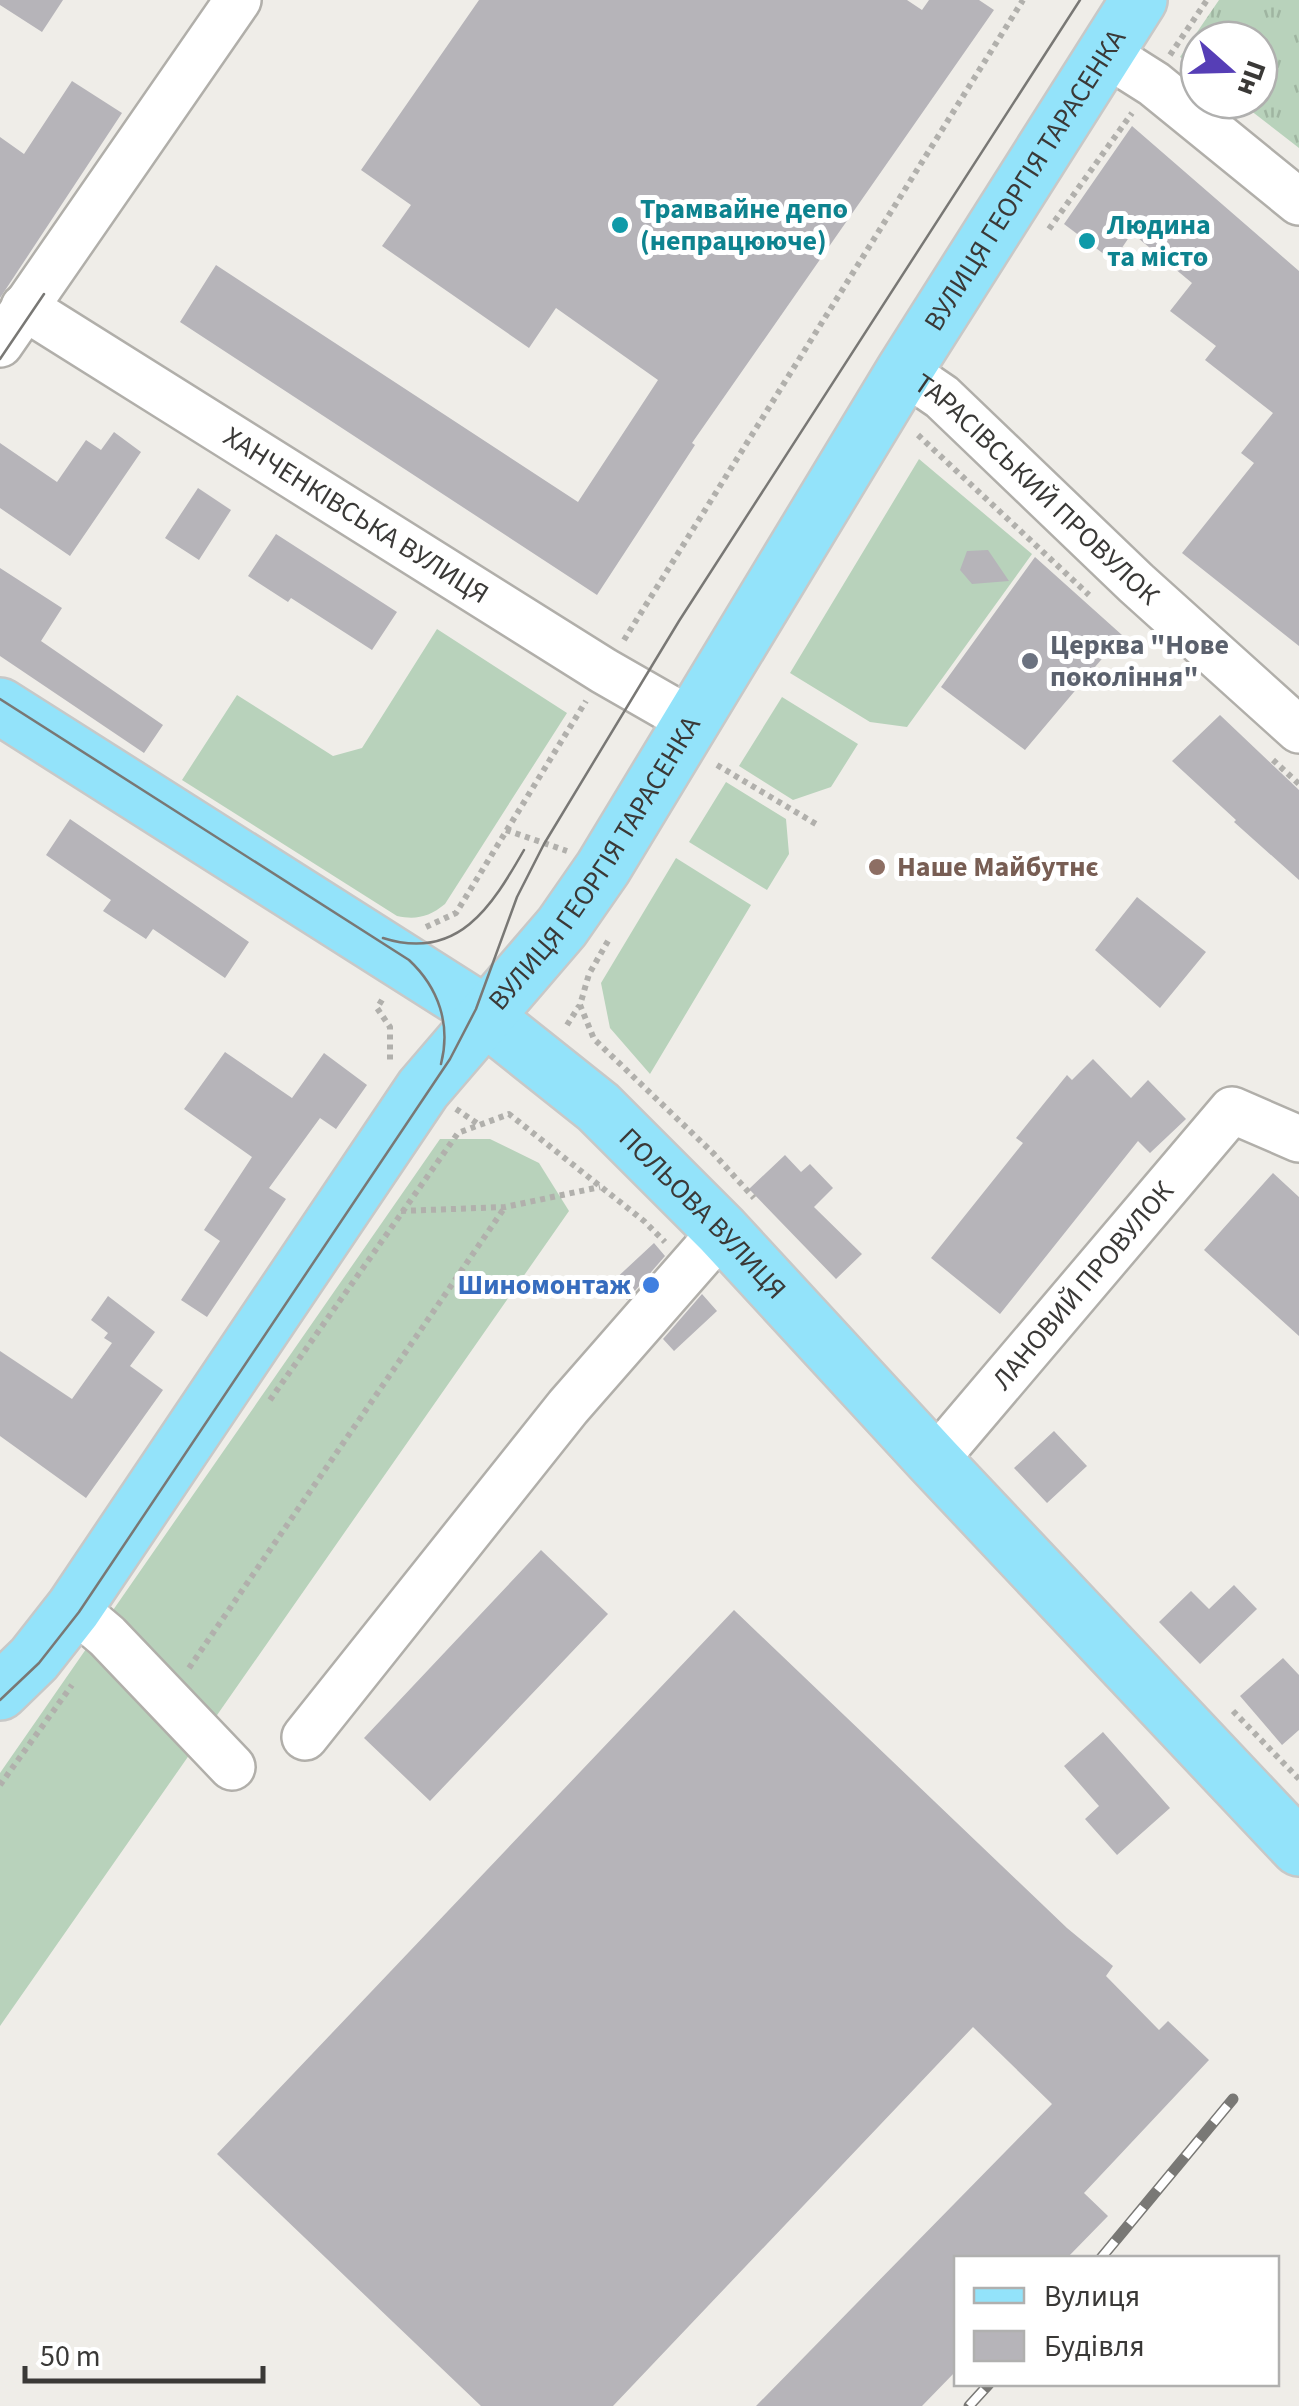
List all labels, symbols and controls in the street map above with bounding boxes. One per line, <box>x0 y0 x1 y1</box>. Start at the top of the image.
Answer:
north arrow <box>1179 20 1279 120</box>
street label: ВУЛИЦЯ ГЕОРГІЯ ТАРАСЕНКА <box>914 21 1136 339</box>
text: Пн <box>1227 55 1276 101</box>
place label: Трамвайне депо (непрацююче) <box>640 189 848 261</box>
place label: Людина та місто <box>1106 205 1211 277</box>
marker: Трамвайне депо (непрацююче) <box>609 214 631 236</box>
marker: Людина та місто <box>1076 230 1098 252</box>
street label: ТАРАСІВСЬКИЙ ПРОВУЛОК <box>906 364 1168 615</box>
street label: ХАНЧЕНКІВСЬКА ВУЛИЦЯ <box>216 417 496 614</box>
place label: Церква "Нове покоління" <box>1050 625 1229 697</box>
marker: Церква "Нове покоління" <box>1019 650 1041 672</box>
street label: ВУЛИЦЯ ГЕОРГІЯ ТАРАСЕНКА <box>479 708 711 1019</box>
place label: Наше Майбутнє <box>897 847 1099 887</box>
marker: Наше Майбутнє <box>866 856 888 878</box>
street label: ПОЛЬОВА ВУЛИЦЯ <box>610 1119 795 1308</box>
street label: ЛАНОВИЙ ПРОВУЛОК <box>983 1172 1184 1399</box>
place label: Шиномонтаж <box>458 1265 632 1305</box>
marker: Шиномонтаж <box>640 1274 662 1296</box>
legend <box>954 2256 1279 2386</box>
text: Вулиця <box>1044 2275 1140 2318</box>
scale bar <box>25 2321 262 2383</box>
text: Будівля <box>1044 2325 1145 2368</box>
text: 50 m <box>40 2335 101 2378</box>

